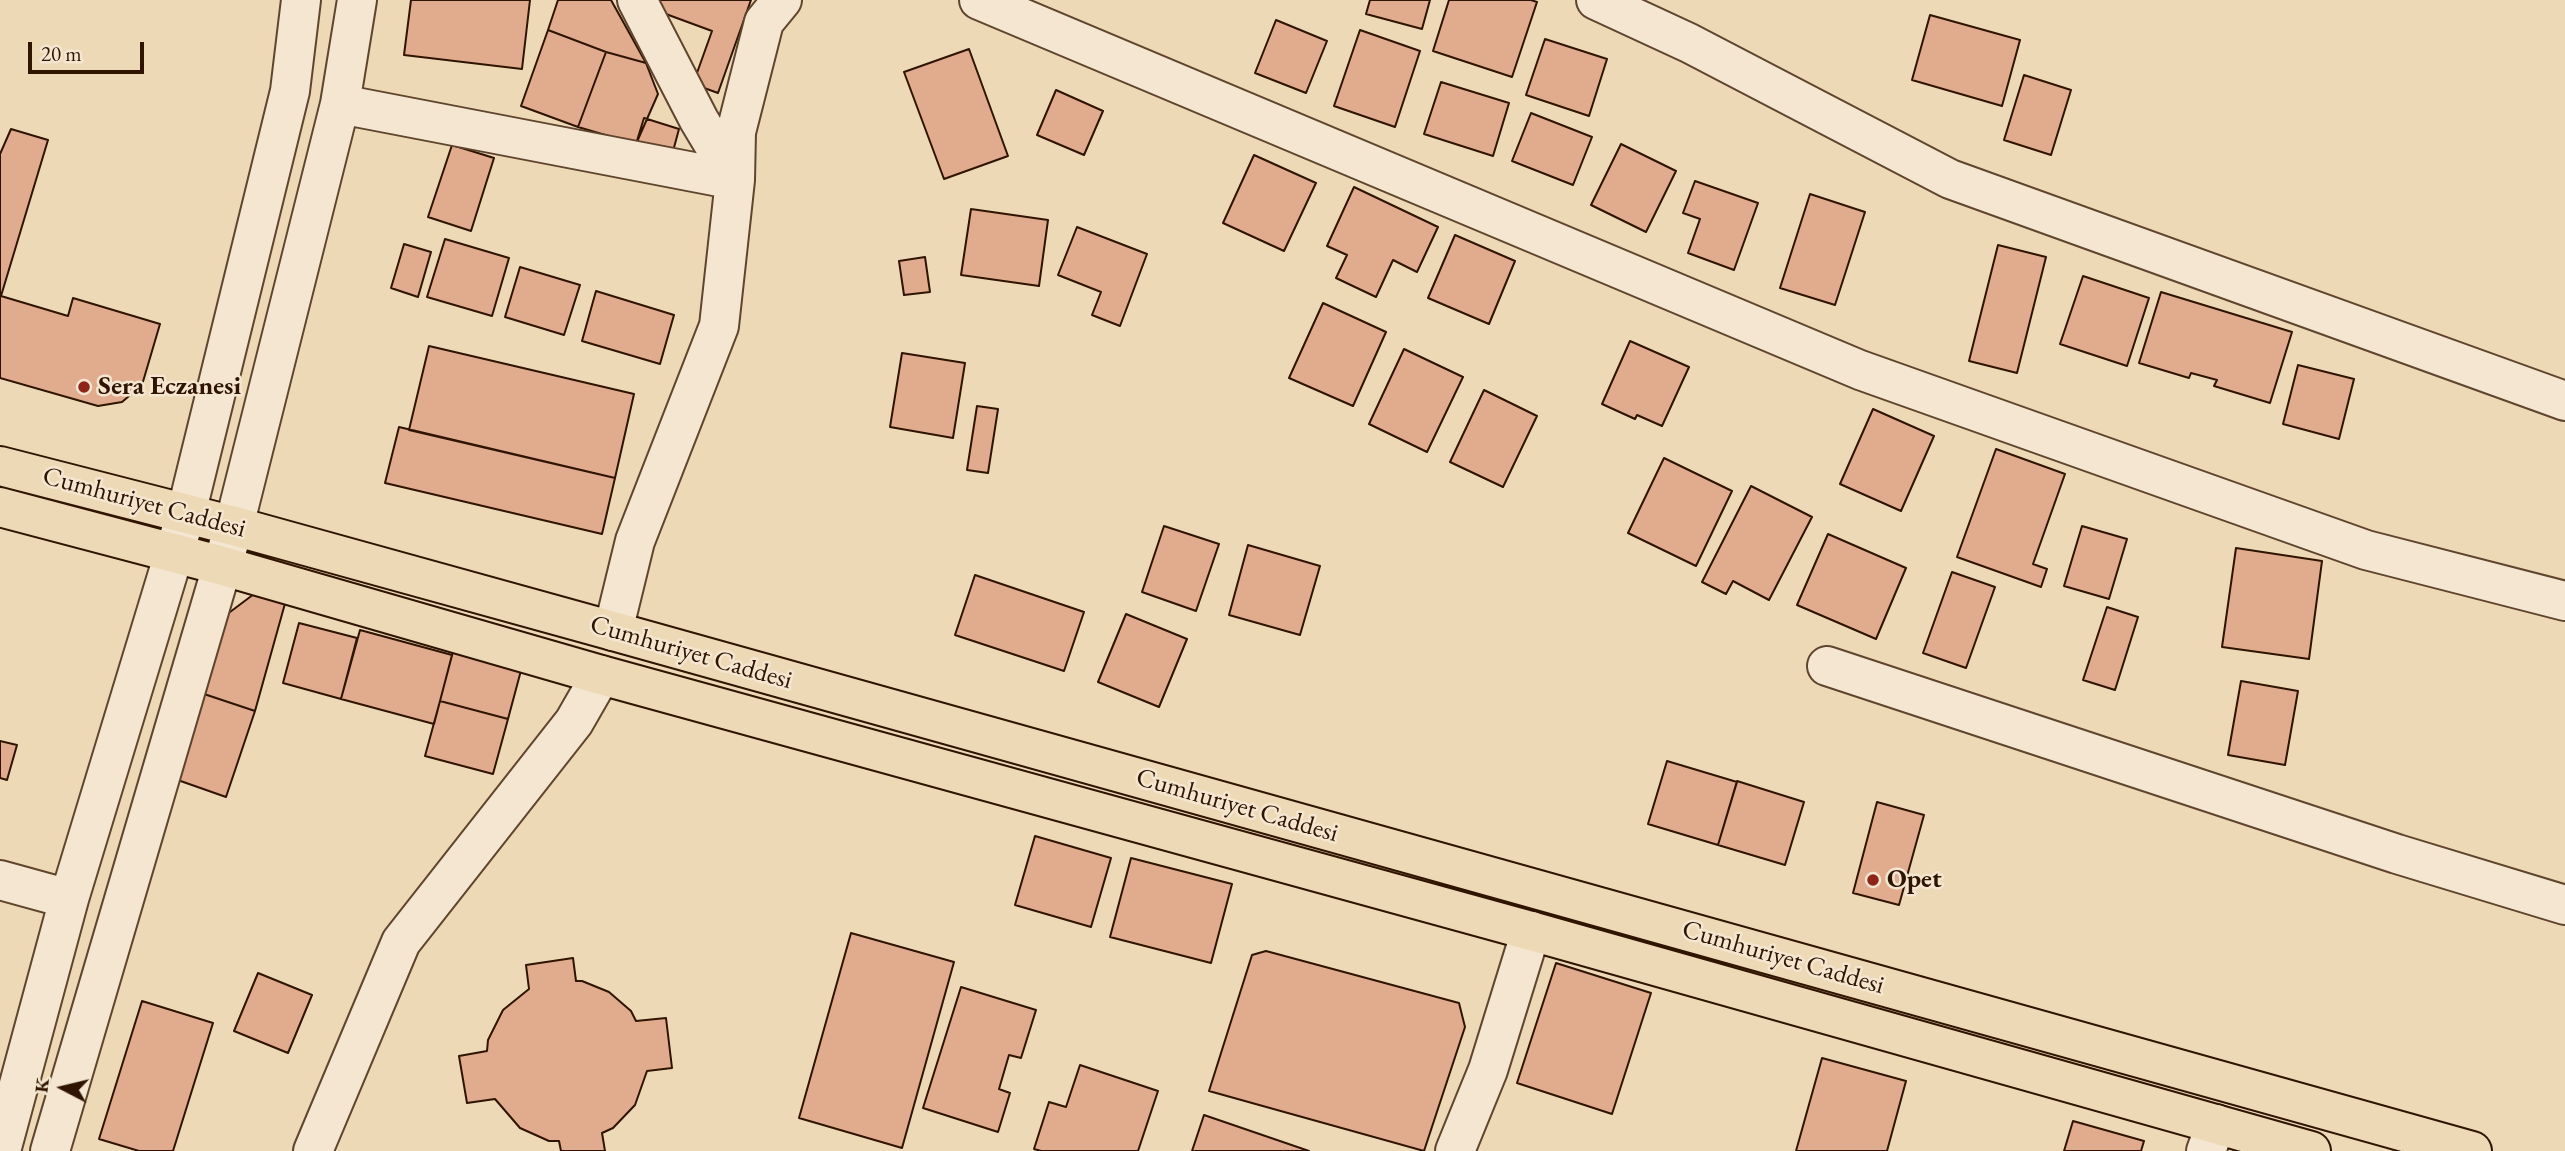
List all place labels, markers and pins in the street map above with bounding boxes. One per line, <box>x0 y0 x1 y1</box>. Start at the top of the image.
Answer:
place label: Sera Eczanesi <box>98 371 241 403</box>
marker: Sera Eczanesi <box>76 379 92 395</box>
place label: Opet <box>1887 864 1942 896</box>
marker: Opet <box>1865 872 1881 888</box>

